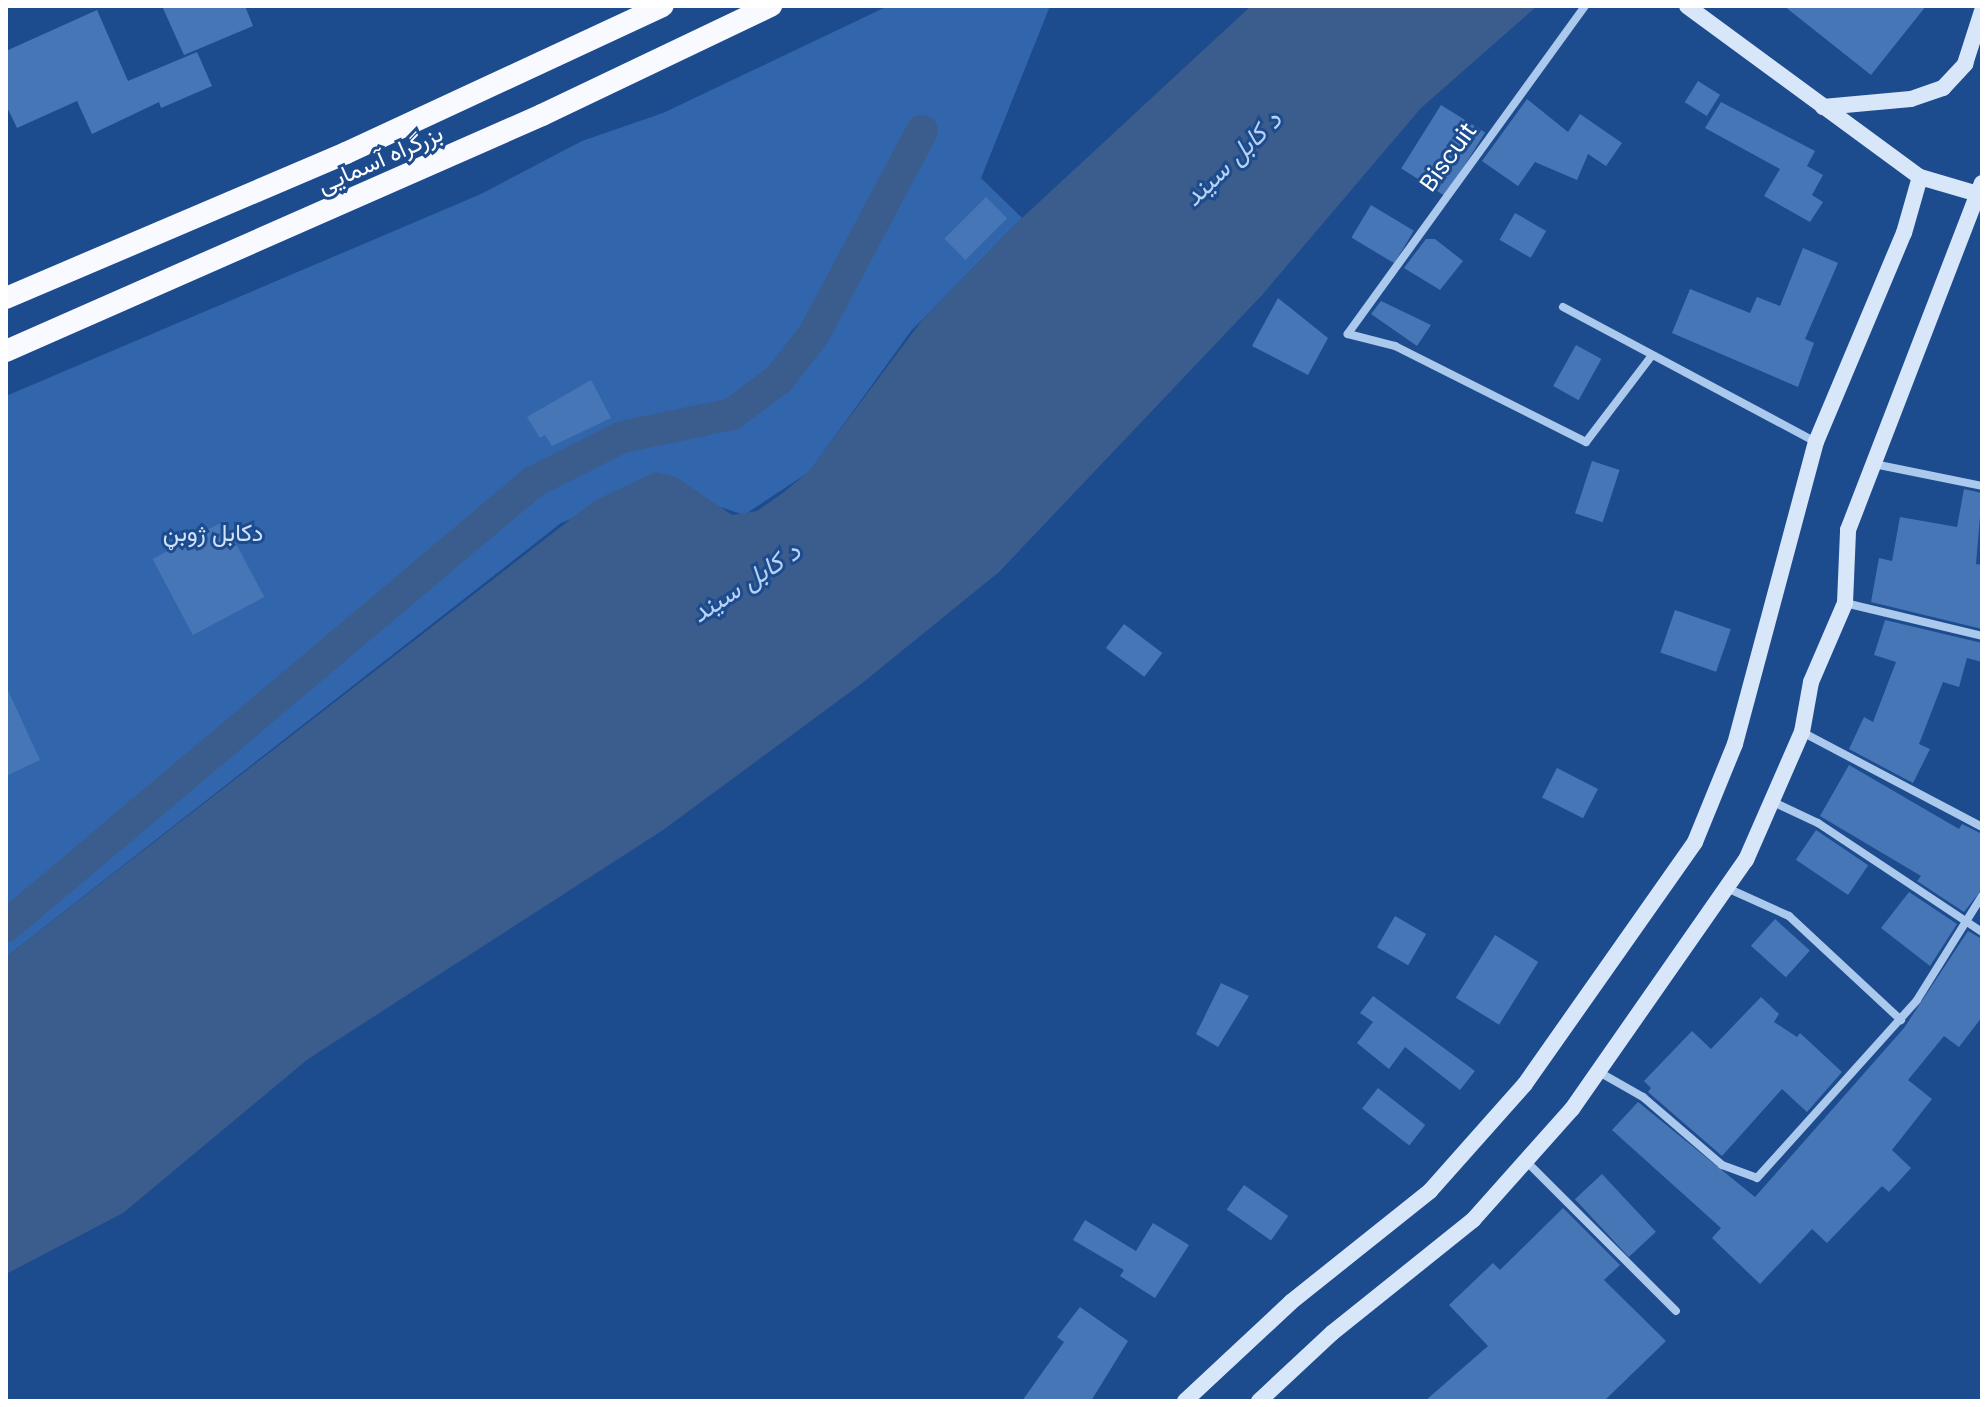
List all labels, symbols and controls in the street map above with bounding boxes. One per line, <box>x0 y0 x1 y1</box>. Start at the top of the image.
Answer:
water label: د کابل سيند <box>1178 105 1288 213</box>
street label: Biscuit <box>1414 117 1482 197</box>
street label: بزرگراه آسمایی <box>313 119 447 199</box>
park label: دکابل ژوبڼ <box>163 519 263 547</box>
water label: د کابل سيند <box>686 536 806 630</box>

